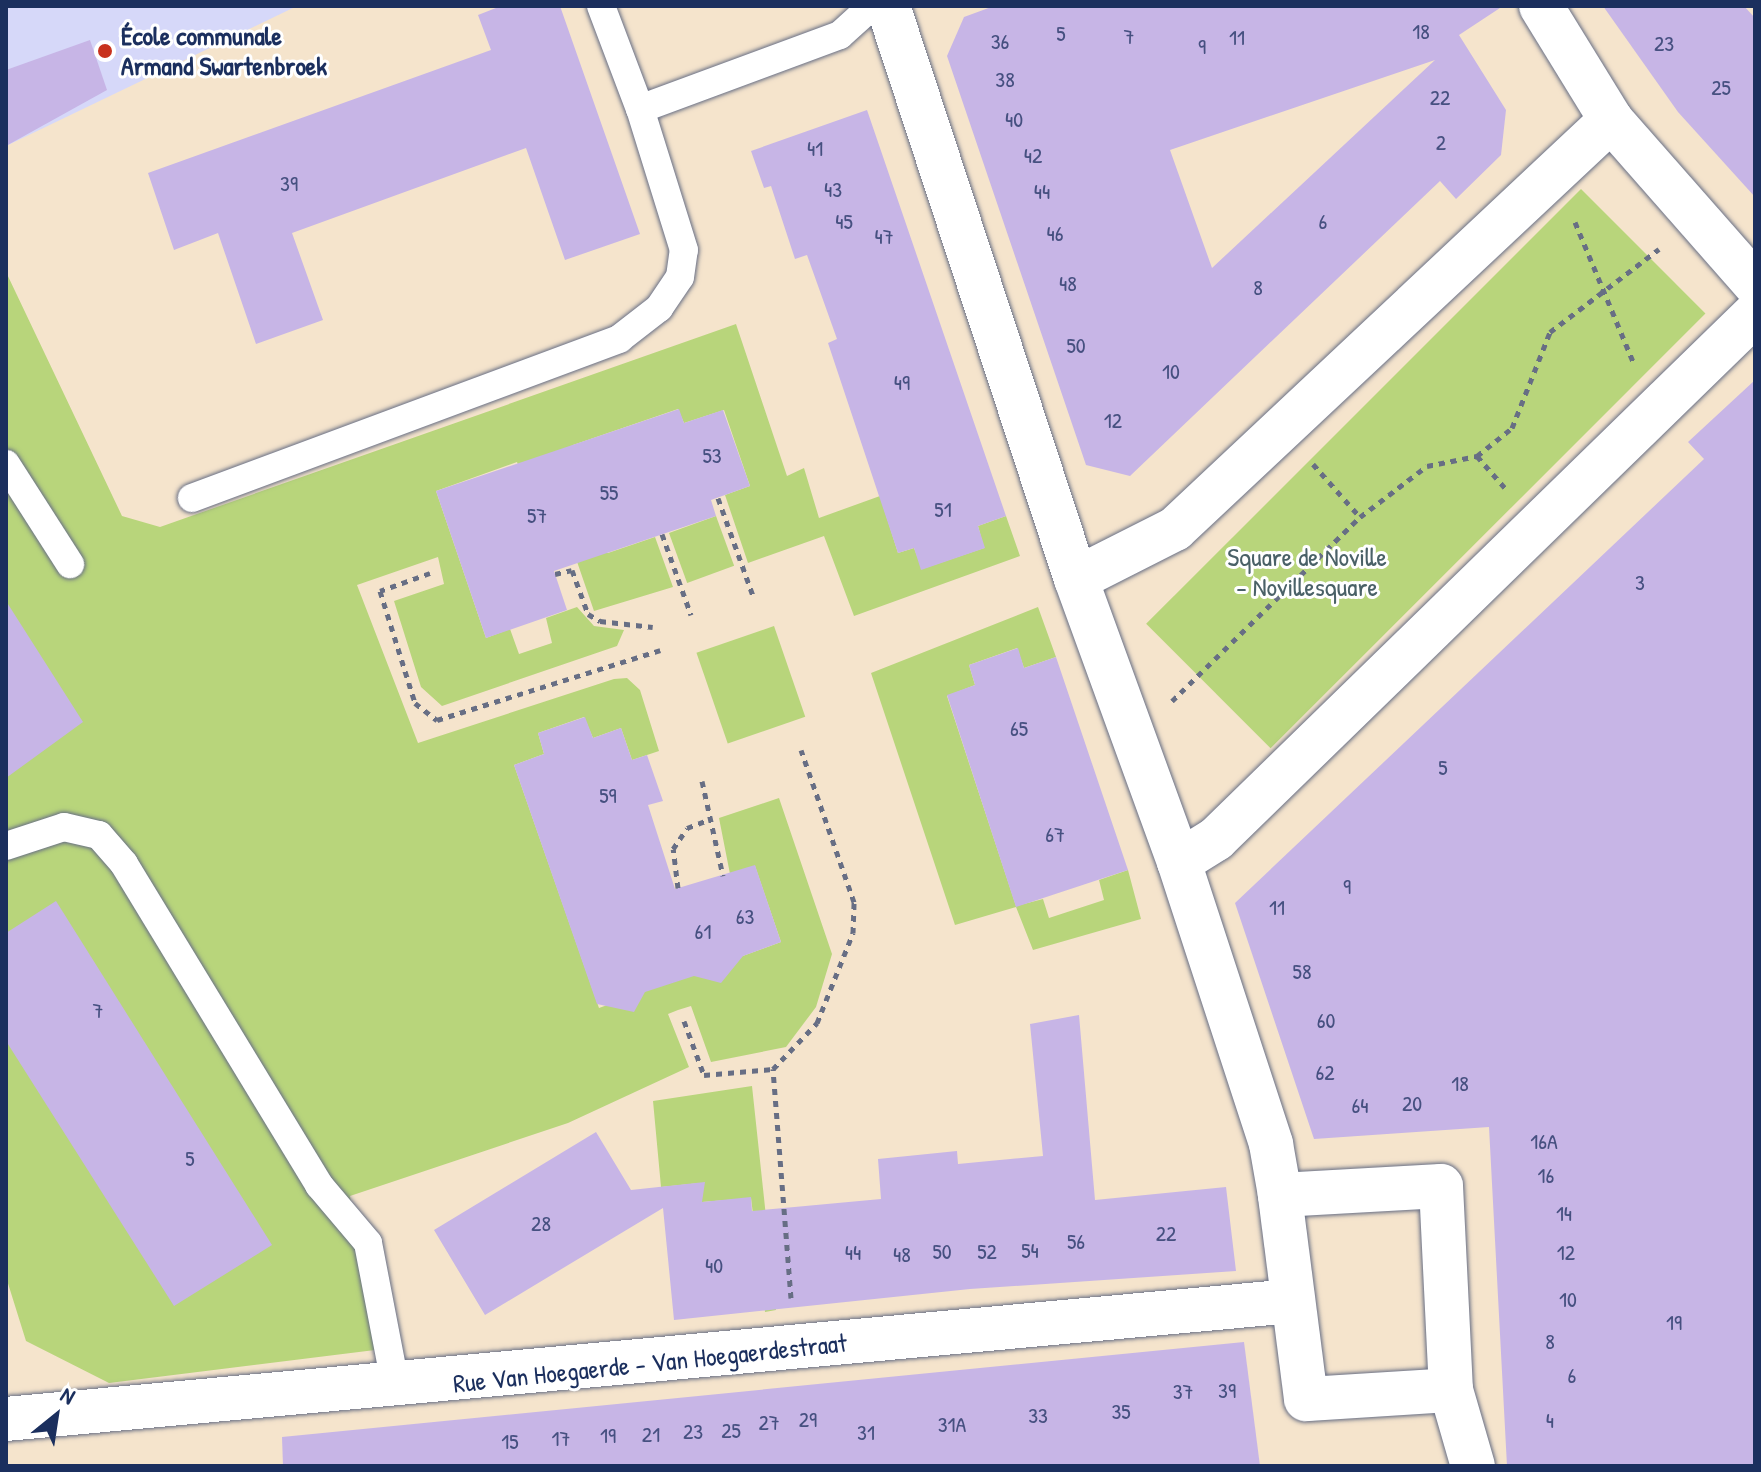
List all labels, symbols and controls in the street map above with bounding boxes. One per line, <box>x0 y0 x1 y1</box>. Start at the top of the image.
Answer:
house number: 18 <box>1412 19 1430 45</box>
place label: École communale Armand Swartenbroek <box>121 20 327 82</box>
house number: 5 <box>1056 21 1066 47</box>
house number: 7 <box>1124 24 1134 50</box>
house number: 11 <box>1229 25 1245 51</box>
house number: 36 <box>991 29 1009 55</box>
house number: 23 <box>1654 31 1674 57</box>
house number: 9 <box>1198 34 1206 60</box>
marker: École communale Armand Swartenbroek <box>96 42 114 60</box>
house number: 38 <box>995 67 1015 93</box>
house number: 25 <box>1711 75 1731 101</box>
house number: 22 <box>1430 85 1450 111</box>
house number: 40 <box>1005 107 1023 133</box>
house number: 2 <box>1436 130 1446 156</box>
house number: 41 <box>807 136 823 162</box>
house number: 42 <box>1024 143 1042 169</box>
house number: 39 <box>280 171 298 197</box>
house number: 43 <box>824 177 842 203</box>
house number: 44 <box>1034 179 1050 205</box>
house number: 45 <box>835 209 853 235</box>
house number: 6 <box>1319 209 1327 235</box>
house number: 46 <box>1046 221 1064 247</box>
house number: 47 <box>874 224 894 250</box>
house number: 48 <box>1059 271 1077 297</box>
house number: 8 <box>1253 275 1263 301</box>
house number: 50 <box>1066 333 1086 359</box>
house number: 10 <box>1162 359 1180 385</box>
house number: 49 <box>894 370 910 396</box>
house number: 12 <box>1104 408 1122 434</box>
house number: 53 <box>702 443 722 469</box>
house number: 55 <box>600 480 618 506</box>
house number: 51 <box>934 497 952 523</box>
house number: 57 <box>527 503 547 529</box>
park label: Square de Noville - Novillesquare <box>1227 541 1387 602</box>
house number: 3 <box>1635 570 1645 596</box>
house number: 65 <box>1010 716 1028 742</box>
house number: 5 <box>1438 755 1448 781</box>
house number: 59 <box>599 783 617 809</box>
house number: 67 <box>1045 822 1065 848</box>
house number: 9 <box>1343 874 1351 900</box>
house number: 11 <box>1269 895 1285 921</box>
house number: 63 <box>736 904 754 930</box>
house number: 61 <box>695 919 711 945</box>
house number: 58 <box>1293 959 1311 985</box>
house number: 7 <box>93 998 103 1024</box>
house number: 60 <box>1317 1008 1335 1034</box>
house number: 62 <box>1315 1060 1335 1086</box>
house number: 18 <box>1451 1071 1469 1097</box>
house number: 20 <box>1402 1091 1422 1117</box>
house number: 64 <box>1351 1093 1369 1119</box>
house number: 16A <box>1530 1129 1558 1155</box>
house number: 5 <box>185 1146 195 1172</box>
house number: 16 <box>1538 1163 1554 1189</box>
house number: 14 <box>1556 1201 1572 1227</box>
house number: 28 <box>531 1211 551 1237</box>
house number: 22 <box>1156 1221 1176 1247</box>
house number: 56 <box>1067 1229 1085 1255</box>
house number: 54 <box>1021 1238 1039 1264</box>
house number: 50 <box>932 1239 952 1265</box>
house number: 52 <box>977 1239 997 1265</box>
house number: 44 <box>845 1240 861 1266</box>
house number: 12 <box>1557 1240 1575 1266</box>
house number: 48 <box>893 1242 911 1268</box>
house number: 40 <box>705 1253 723 1279</box>
house number: 10 <box>1559 1287 1577 1313</box>
house number: 19 <box>1666 1310 1682 1336</box>
street label: Rue Van Hoegaerde - Van Hoegaerdestraat <box>452 1327 848 1399</box>
house number: 8 <box>1545 1329 1555 1355</box>
house number: 6 <box>1568 1363 1576 1389</box>
north arrow <box>16 1376 96 1456</box>
house number: 39 <box>1218 1378 1236 1404</box>
text: N <box>55 1379 81 1411</box>
house number: 37 <box>1173 1379 1193 1405</box>
house number: 35 <box>1111 1399 1131 1425</box>
house number: 33 <box>1028 1403 1048 1429</box>
house number: 29 <box>799 1407 817 1433</box>
house number: 4 <box>1546 1408 1554 1434</box>
house number: 27 <box>758 1410 780 1436</box>
house number: 31A <box>938 1412 966 1438</box>
house number: 25 <box>721 1418 741 1444</box>
house number: 23 <box>683 1419 703 1445</box>
house number: 31 <box>857 1420 875 1446</box>
house number: 21 <box>642 1422 660 1448</box>
house number: 19 <box>600 1423 616 1449</box>
house number: 17 <box>552 1426 570 1452</box>
house number: 15 <box>501 1429 519 1455</box>

